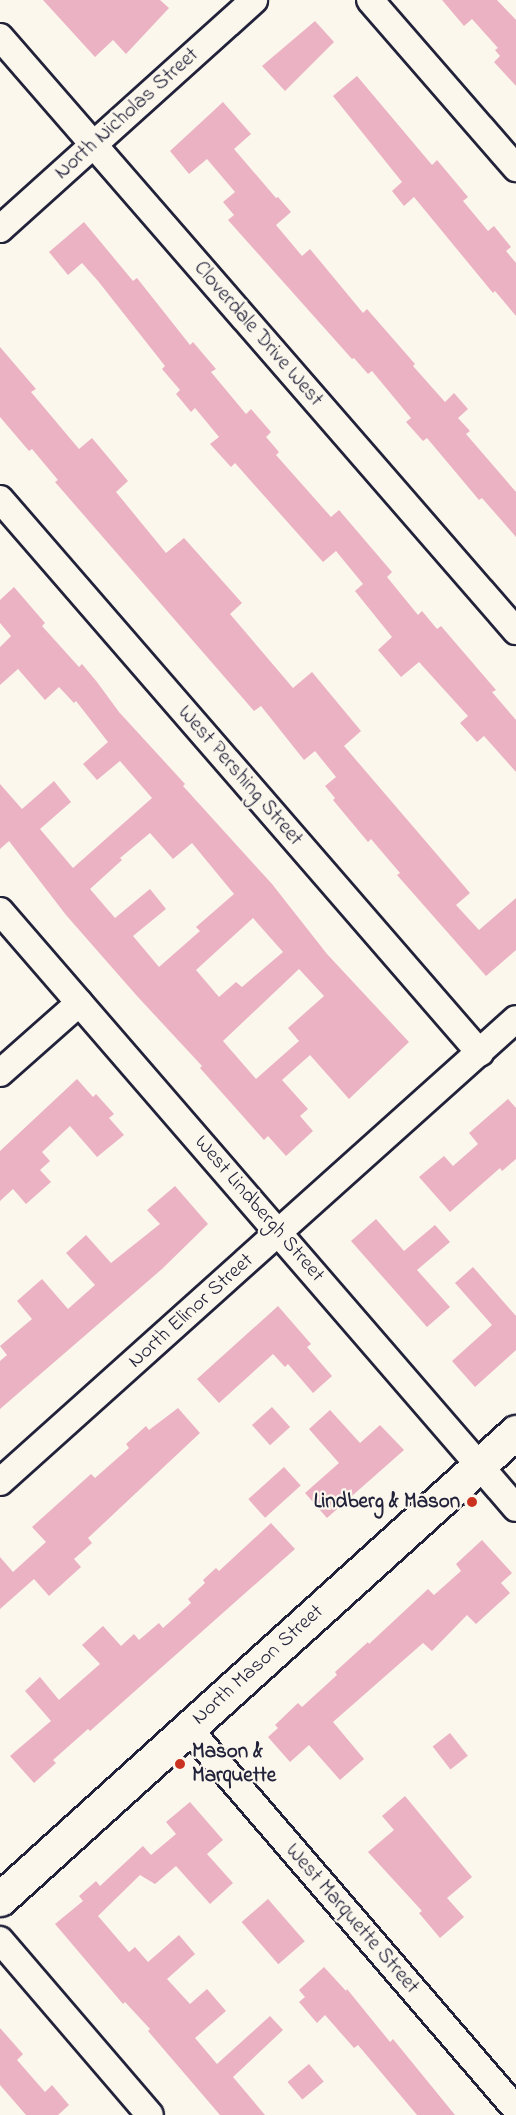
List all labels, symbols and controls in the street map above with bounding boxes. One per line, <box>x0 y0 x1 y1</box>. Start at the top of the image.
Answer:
street label: North Nicholas Street <box>50 43 204 185</box>
street label: Cloverdale Drive West <box>188 256 328 412</box>
street label: West Pershing Street <box>172 701 308 851</box>
street label: West Lindbergh Street <box>188 1130 330 1288</box>
street label: North Elinor Street <box>123 1248 259 1374</box>
place label: Lindberg & Mason <box>314 1489 460 1515</box>
marker: Lindberg & Mason <box>465 1495 479 1509</box>
street label: North Mason Street <box>187 1599 329 1731</box>
place label: Mason & Marquette <box>192 1739 276 1789</box>
marker: Mason & Marquette <box>173 1757 187 1771</box>
street label: West Marquette Street <box>280 1839 424 1999</box>

